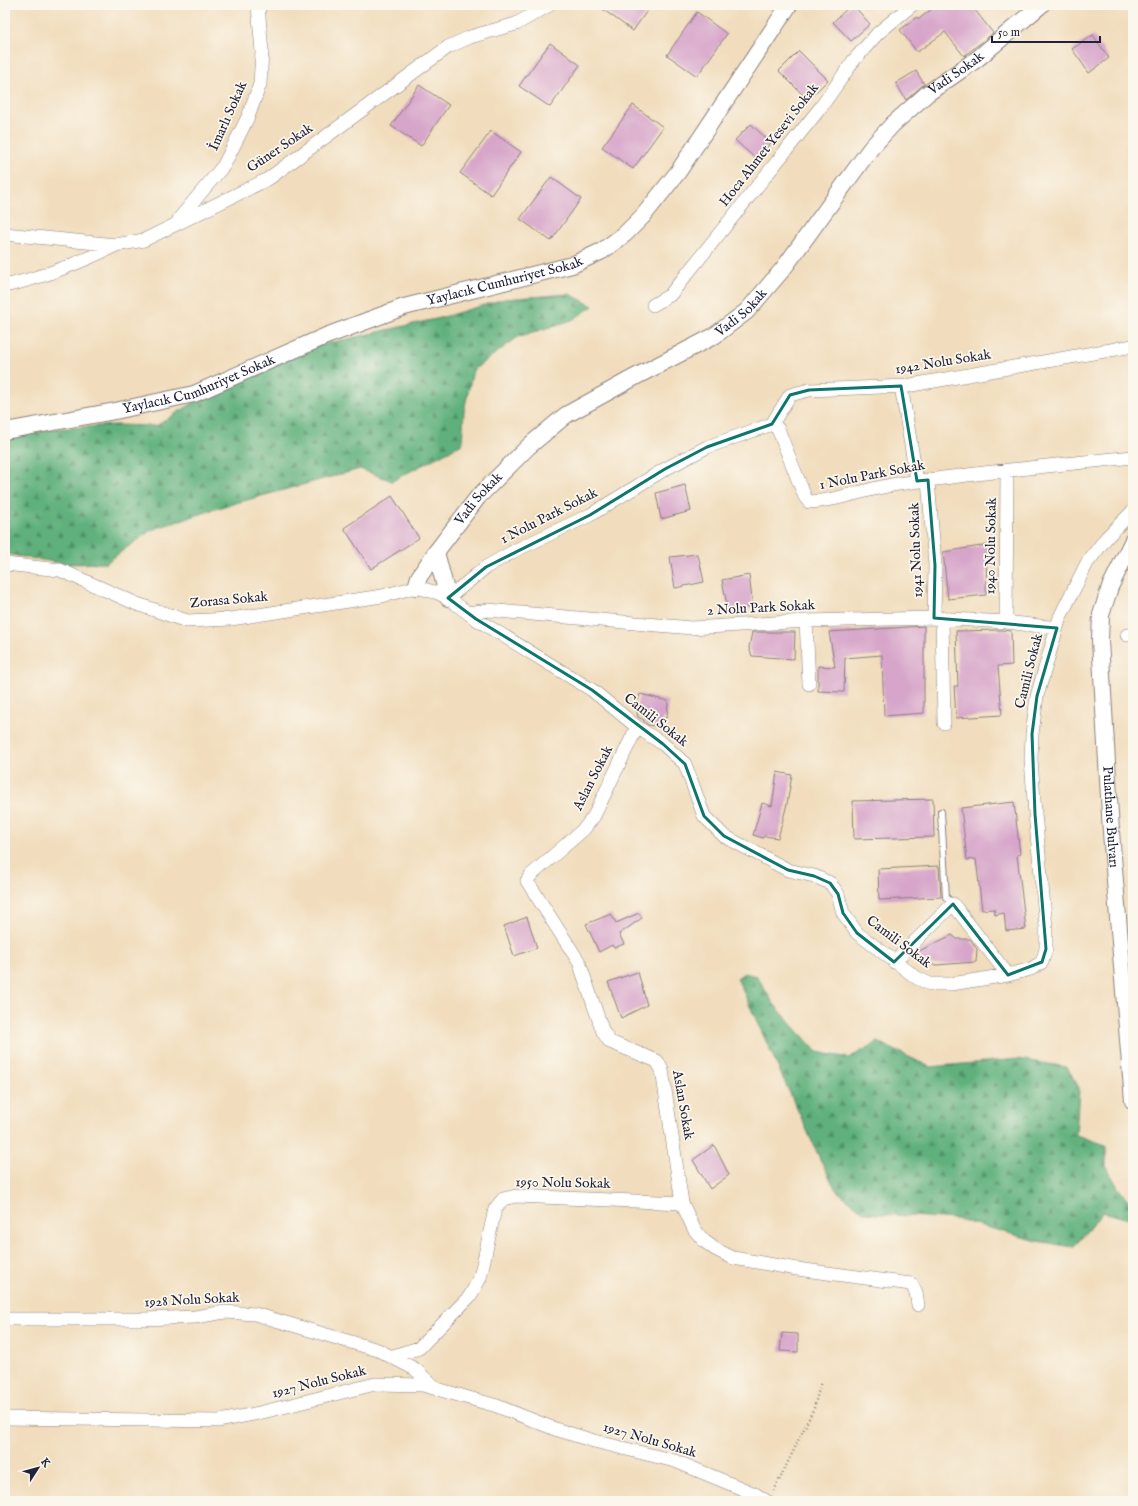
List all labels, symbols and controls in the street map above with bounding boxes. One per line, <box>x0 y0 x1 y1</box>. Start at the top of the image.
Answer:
scale bar <box>992 18 1100 44</box>
text: 50 m <box>998 25 1020 40</box>
street label: Vadi Sokak <box>924 47 988 100</box>
street label: İmarlı Sokak <box>205 78 252 154</box>
street label: Hoca Ahmet Yesevi Sokak <box>715 79 823 210</box>
street label: Güner Sokak <box>243 119 317 177</box>
street label: Yaylacık Cumhuriyet Sokak <box>425 252 586 310</box>
street label: Vadi Sokak <box>711 284 772 341</box>
street label: 1942 Nolu Sokak <box>894 345 993 378</box>
street label: Yaylacık Cumhuriyet Sokak <box>121 350 278 418</box>
street label: 1 Nolu Park Sokak <box>818 456 927 494</box>
street label: Vadi Sokak <box>450 468 507 530</box>
street label: 1 Nolu Park Sokak <box>497 483 601 548</box>
street label: 1940 Nolu Sokak <box>981 497 1001 595</box>
street label: 1941 Nolu Sokak <box>905 502 927 598</box>
street label: Zorasa Sokak <box>189 588 269 612</box>
street label: 2 Nolu Park Sokak <box>706 596 816 620</box>
street label: Camili Sokak <box>1011 631 1047 711</box>
street label: Camili Sokak <box>620 689 692 751</box>
street label: Aslan Sokak <box>569 742 617 814</box>
street label: Pulathane Bulvarı <box>1098 766 1123 869</box>
street label: Camili Sokak <box>863 912 936 973</box>
street label: Aslan Sokak <box>668 1068 698 1142</box>
street label: 1950 Nolu Sokak <box>515 1173 611 1193</box>
street label: 1928 Nolu Sokak <box>144 1288 241 1311</box>
street label: 1927 Nolu Sokak <box>270 1361 368 1402</box>
street label: 1927 Nolu Sokak <box>601 1418 699 1462</box>
north arrow <box>18 1448 58 1488</box>
text: K <box>37 1455 54 1471</box>

